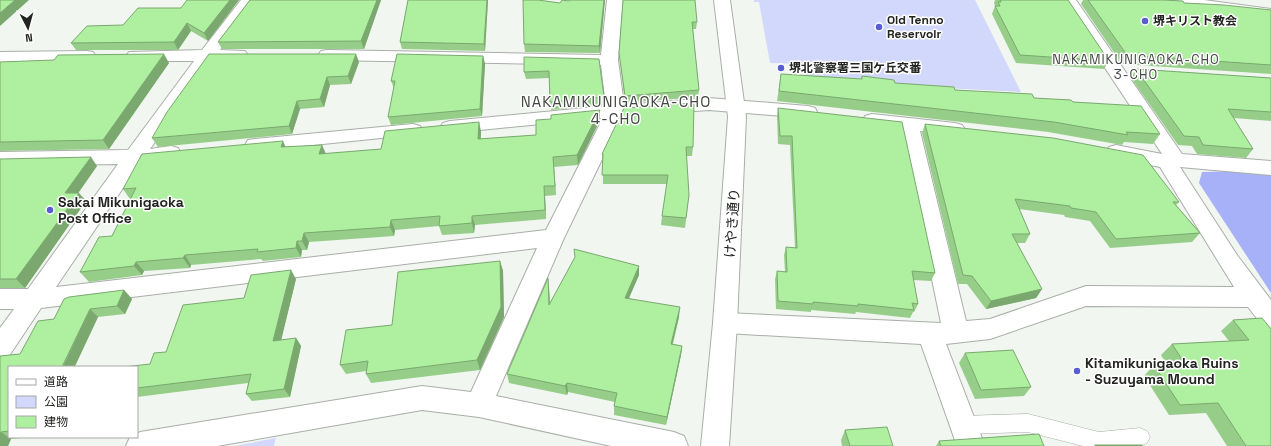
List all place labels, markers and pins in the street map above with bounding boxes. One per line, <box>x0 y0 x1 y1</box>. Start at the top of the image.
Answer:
place label: Old Tenno Reservoir <box>887 12 944 42</box>
place label: 堺キリスト教会 <box>1153 13 1237 29</box>
marker: 堺キリスト教会 <box>1140 16 1150 26</box>
marker: Old Tenno Reservoir <box>874 22 884 32</box>
place label: 堺北警察署三国ケ丘交番 <box>789 60 922 76</box>
marker: 堺北警察署三国ケ丘交番 <box>776 63 786 73</box>
place label: Sakai Mikunigaoka Post Office <box>58 193 184 227</box>
marker: Sakai Mikunigaoka Post Office <box>45 205 55 215</box>
place label: Kitamikunigaoka Ruins - Suzuyama Mound <box>1085 354 1239 388</box>
marker: Kitamikunigaoka Ruins - Suzuyama Mound <box>1072 366 1082 376</box>

